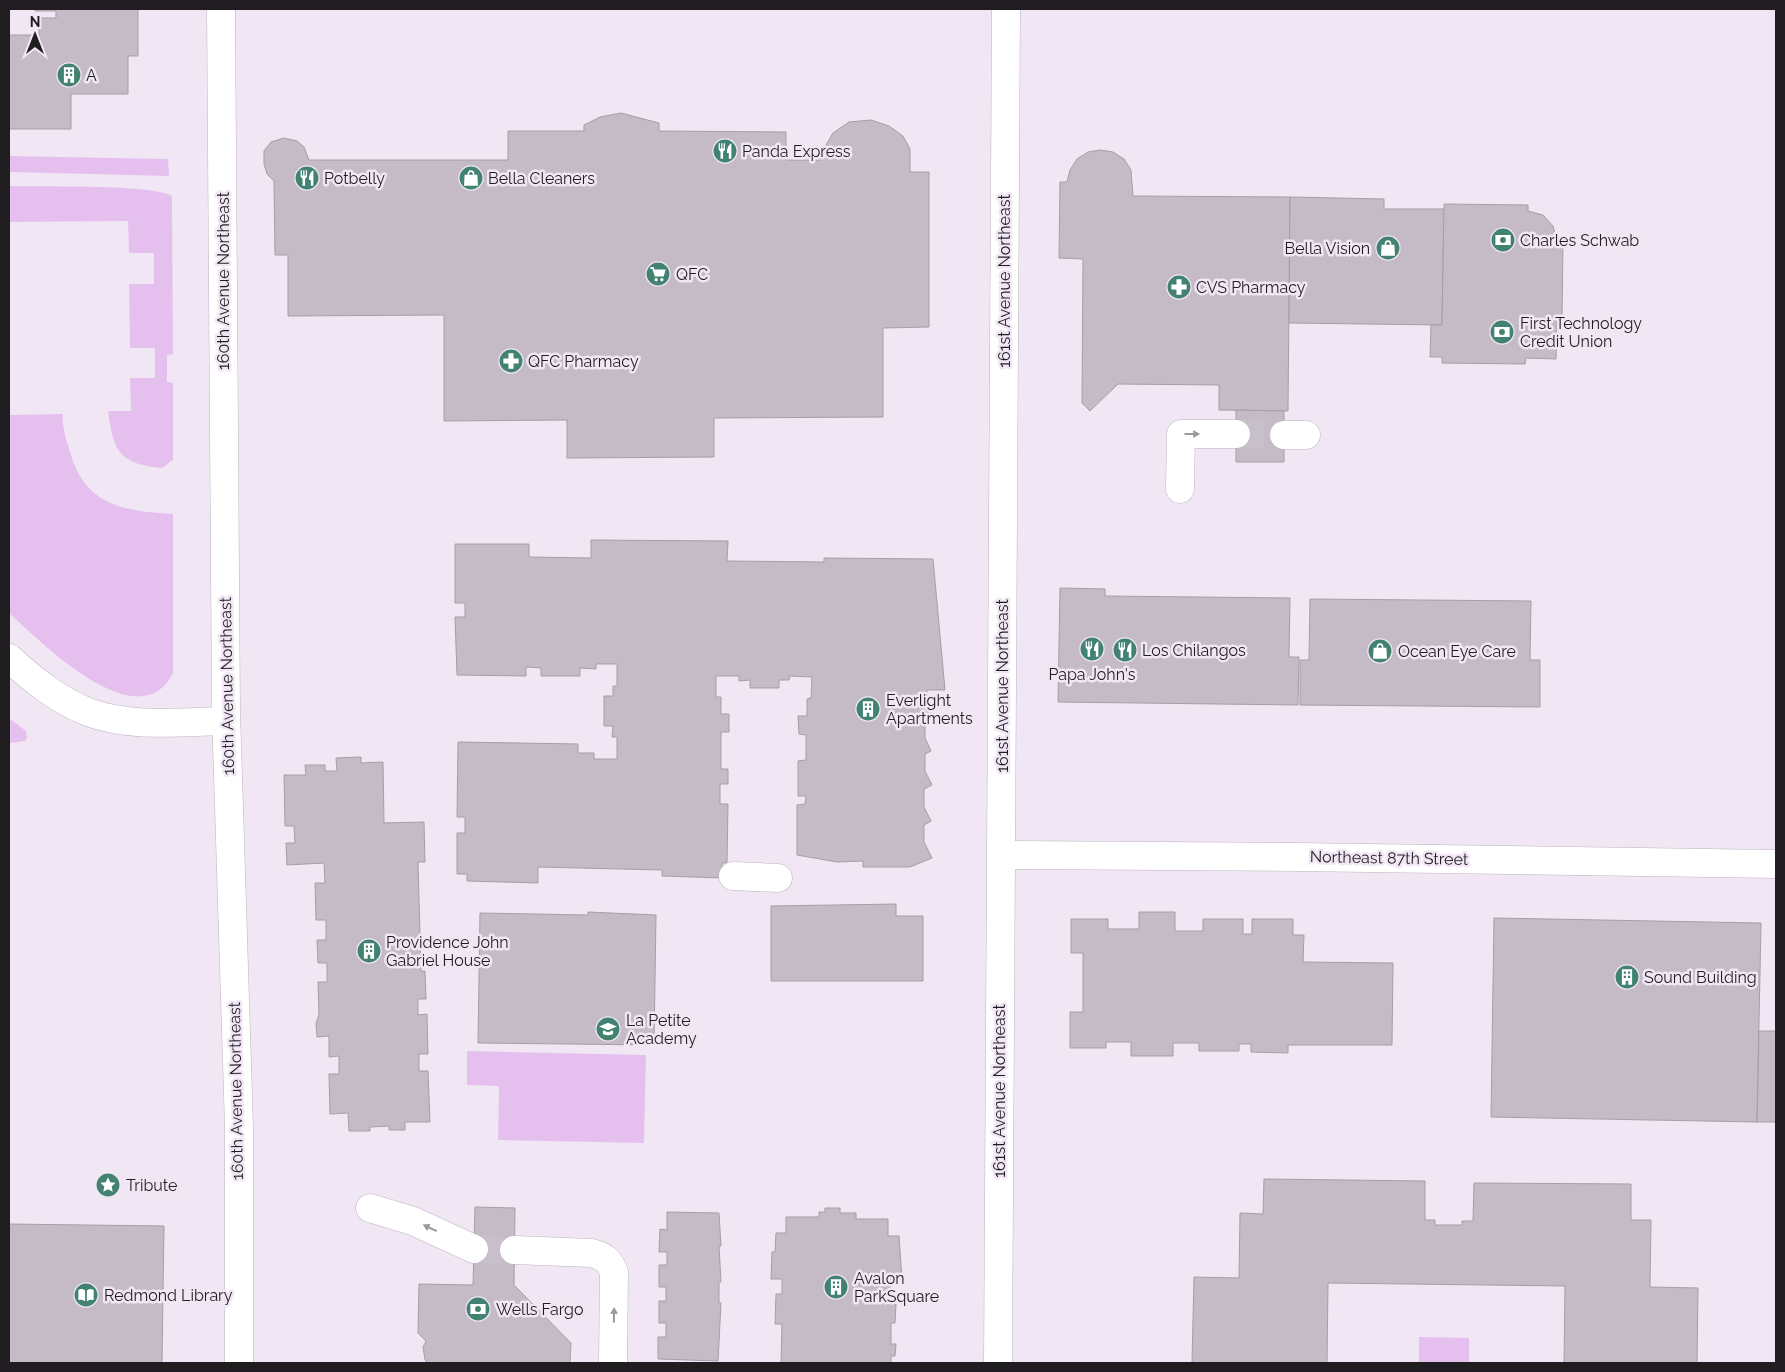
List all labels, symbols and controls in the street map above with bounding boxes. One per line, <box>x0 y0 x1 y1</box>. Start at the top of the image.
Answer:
north arrow <box>10 10 60 60</box>
text: N <box>30 14 40 30</box>
building icon: A <box>56 62 82 88</box>
place label: A <box>86 66 97 85</box>
restaurant icon: Panda Express <box>712 138 738 164</box>
place label: Panda Express <box>742 142 851 161</box>
restaurant icon: Potbelly <box>294 165 320 191</box>
shop icon: Bella Cleaners <box>458 165 484 191</box>
place label: Potbelly <box>324 169 385 188</box>
place label: Bella Cleaners <box>488 169 595 188</box>
street label: 160th Avenue Northeast <box>214 191 233 370</box>
street label: 161st Avenue Northeast <box>995 194 1014 368</box>
bank icon: Charles Schwab <box>1490 227 1516 253</box>
place label: Charles Schwab <box>1520 231 1639 250</box>
shop icon: Bella Vision <box>1375 235 1401 261</box>
place label: Bella Vision <box>1285 239 1370 258</box>
supermarket icon: QFC <box>645 261 671 287</box>
place label: QFC <box>676 265 708 284</box>
pharmacy icon: CVS Pharmacy <box>1166 274 1192 300</box>
place label: CVS Pharmacy <box>1196 278 1306 297</box>
place label: First Technology Credit Union <box>1520 314 1642 351</box>
bank icon: First Technology Credit Union <box>1489 319 1515 345</box>
pharmacy icon: QFC Pharmacy <box>498 348 524 374</box>
place label: QFC Pharmacy <box>528 352 639 371</box>
one-way arrow <box>1184 430 1200 438</box>
street label: 160th Avenue Northeast <box>216 596 238 775</box>
street label: 161st Avenue Northeast <box>993 599 1012 773</box>
restaurant icon: Papa John's <box>1079 636 1105 662</box>
restaurant icon: Los Chilangos <box>1112 637 1138 663</box>
shop icon: Ocean Eye Care <box>1367 638 1393 664</box>
place label: Los Chilangos <box>1142 641 1246 660</box>
place label: Ocean Eye Care <box>1398 642 1516 661</box>
place label: Papa John's <box>1048 665 1136 684</box>
place label: Everlight Apartments <box>886 691 973 728</box>
building icon: Everlight Apartments <box>855 696 881 722</box>
street label: Northeast 87th Street <box>1310 847 1469 869</box>
place label: Providence John Gabriel House <box>386 933 509 970</box>
building icon: Providence John Gabriel House <box>356 938 382 964</box>
building icon: Sound Building <box>1614 964 1640 990</box>
place label: Sound Building <box>1644 968 1757 987</box>
street label: 160th Avenue Northeast <box>225 1001 247 1180</box>
street label: 161st Avenue Northeast <box>990 1004 1009 1178</box>
place label: La Petite Academy <box>626 1011 697 1048</box>
school or university icon: La Petite Academy <box>595 1016 621 1042</box>
place icon: Tribute <box>95 1172 121 1198</box>
place label: Tribute <box>126 1176 177 1195</box>
one-way arrow <box>422 1224 437 1233</box>
place label: Avalon ParkSquare <box>854 1269 939 1306</box>
building icon: Avalon ParkSquare <box>823 1274 849 1300</box>
library icon: Redmond Library <box>73 1282 99 1308</box>
place label: Redmond Library <box>104 1286 233 1305</box>
bank icon: Wells Fargo <box>465 1296 491 1322</box>
place label: Wells Fargo <box>496 1300 583 1319</box>
one-way arrow <box>610 1306 618 1322</box>

